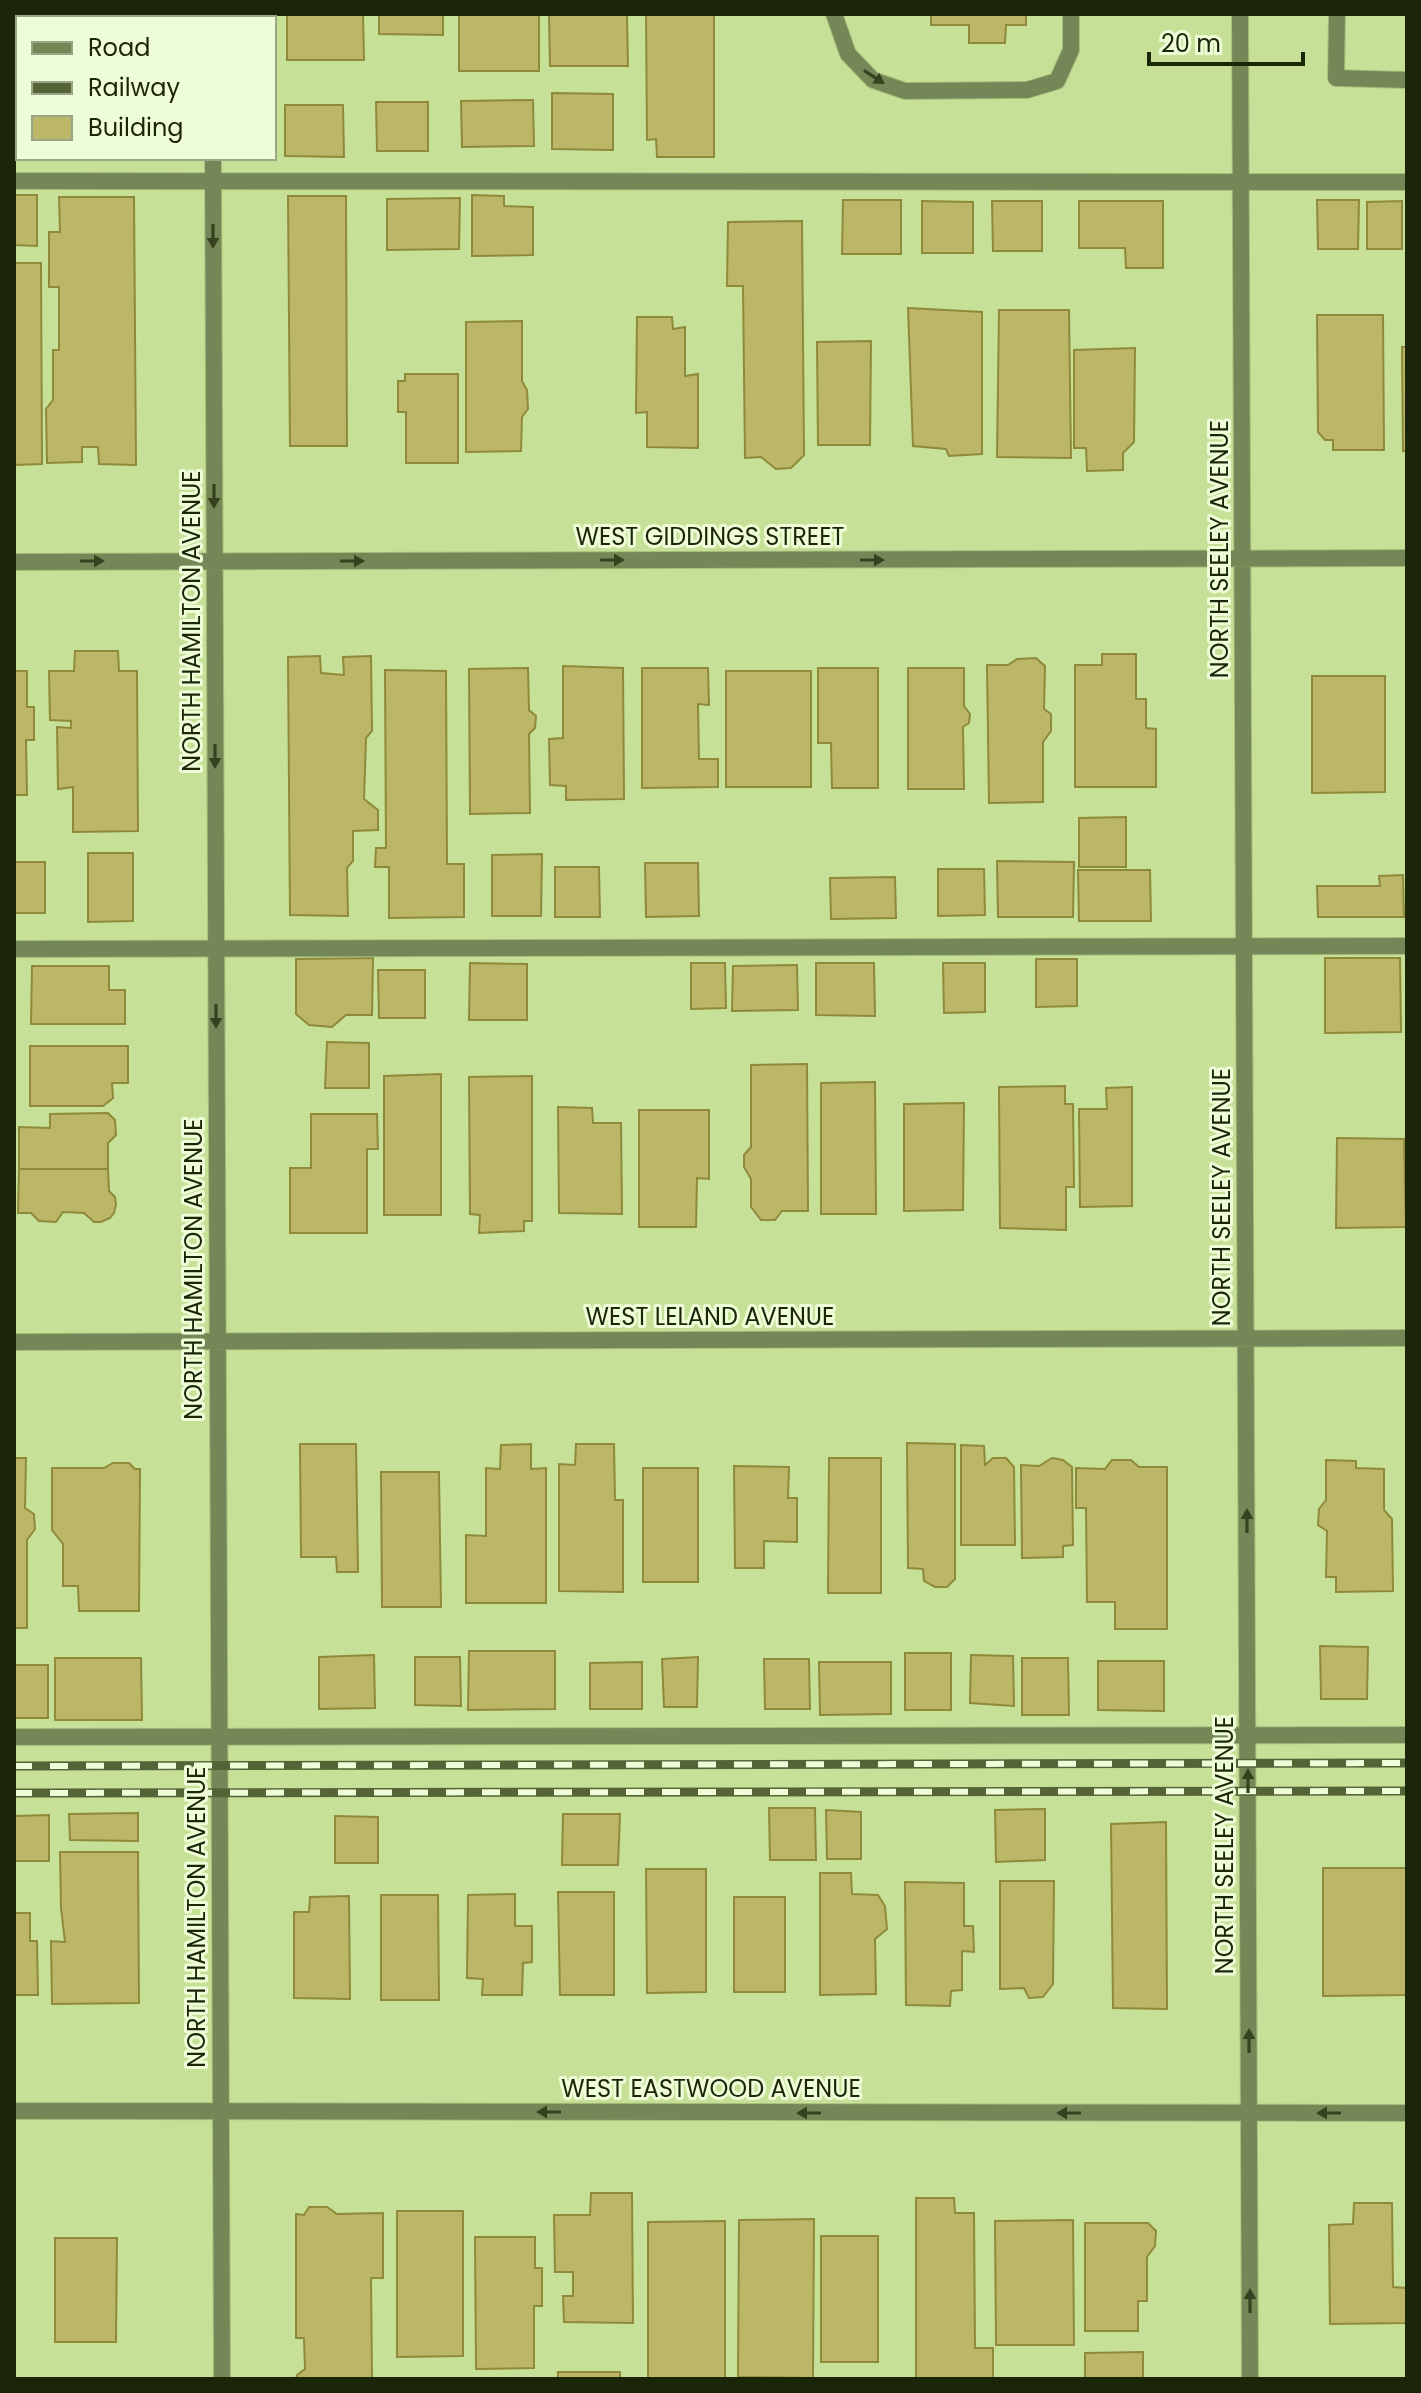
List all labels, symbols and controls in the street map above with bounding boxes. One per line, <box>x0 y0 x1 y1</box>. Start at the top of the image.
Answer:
legend <box>16 16 276 160</box>
scale bar <box>1149 16 1303 66</box>
text: 20 m <box>1161 27 1221 60</box>
text: Road <box>88 31 150 64</box>
one-way arrow <box>864 69 885 84</box>
text: Railway <box>88 71 181 104</box>
text: Building <box>88 111 184 144</box>
one-way arrow <box>207 224 219 249</box>
street label: NORTH SEELEY AVENUE <box>1203 420 1236 678</box>
street label: NORTH HAMILTON AVENUE <box>175 470 208 772</box>
one-way arrow <box>208 484 220 509</box>
street label: WEST GIDDINGS STREET <box>576 520 844 553</box>
one-way arrow <box>600 554 625 566</box>
one-way arrow <box>860 554 885 566</box>
one-way arrow <box>80 555 105 567</box>
one-way arrow <box>340 555 365 567</box>
one-way arrow <box>209 744 221 769</box>
one-way arrow <box>210 1004 222 1029</box>
street label: NORTH SEELEY AVENUE <box>1205 1068 1238 1326</box>
street label: NORTH HAMILTON AVENUE <box>177 1118 210 1420</box>
street label: WEST LELAND AVENUE <box>586 1300 834 1333</box>
one-way arrow <box>1240 1508 1253 1533</box>
street label: NORTH SEELEY AVENUE <box>1208 1716 1241 1974</box>
street label: NORTH HAMILTON AVENUE <box>180 1766 213 2068</box>
one-way arrow <box>1242 1768 1254 1793</box>
one-way arrow <box>1242 2028 1255 2053</box>
street label: WEST EASTWOOD AVENUE <box>561 2072 861 2105</box>
one-way arrow <box>536 2106 561 2118</box>
one-way arrow <box>796 2107 821 2119</box>
one-way arrow <box>1056 2107 1081 2119</box>
one-way arrow <box>1316 2107 1341 2119</box>
one-way arrow <box>1244 2288 1256 2313</box>

